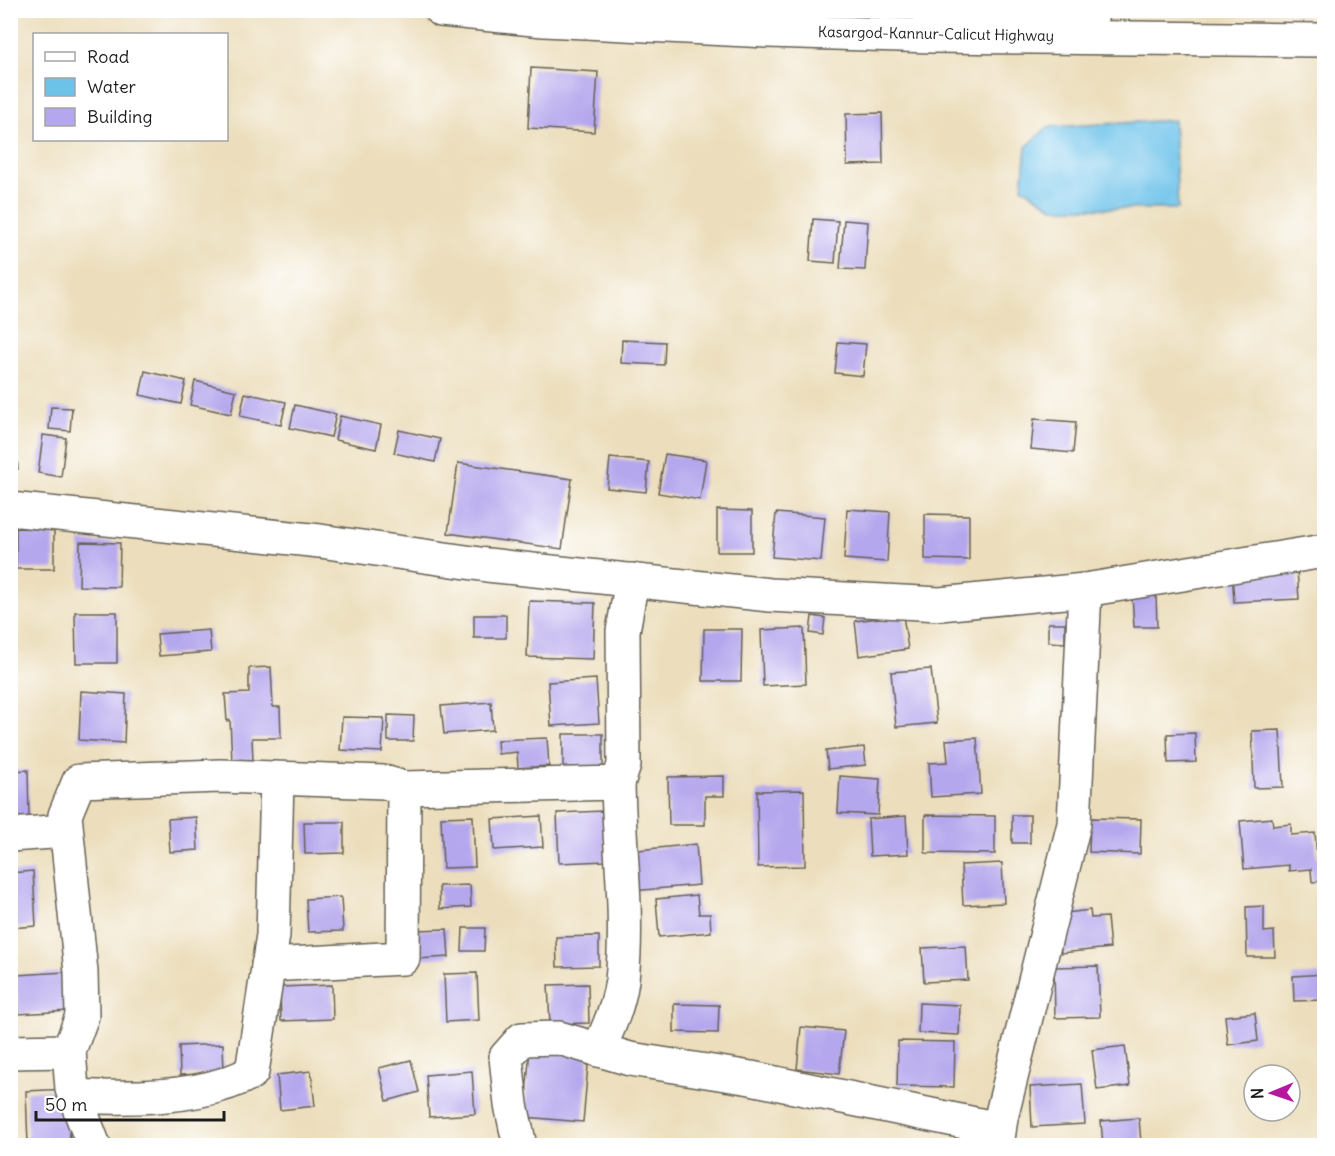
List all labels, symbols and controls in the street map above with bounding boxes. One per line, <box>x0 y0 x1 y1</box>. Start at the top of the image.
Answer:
street label: Kasargod-Kannur-Calicut Highway <box>818 22 1054 45</box>
legend <box>33 33 228 141</box>
text: Road <box>87 45 130 68</box>
text: Water <box>87 75 137 98</box>
text: Building <box>87 105 152 128</box>
north arrow <box>1242 1063 1302 1123</box>
scale bar <box>36 1084 224 1122</box>
text: N <box>1247 1088 1267 1099</box>
text: 50 m <box>45 1093 87 1116</box>

